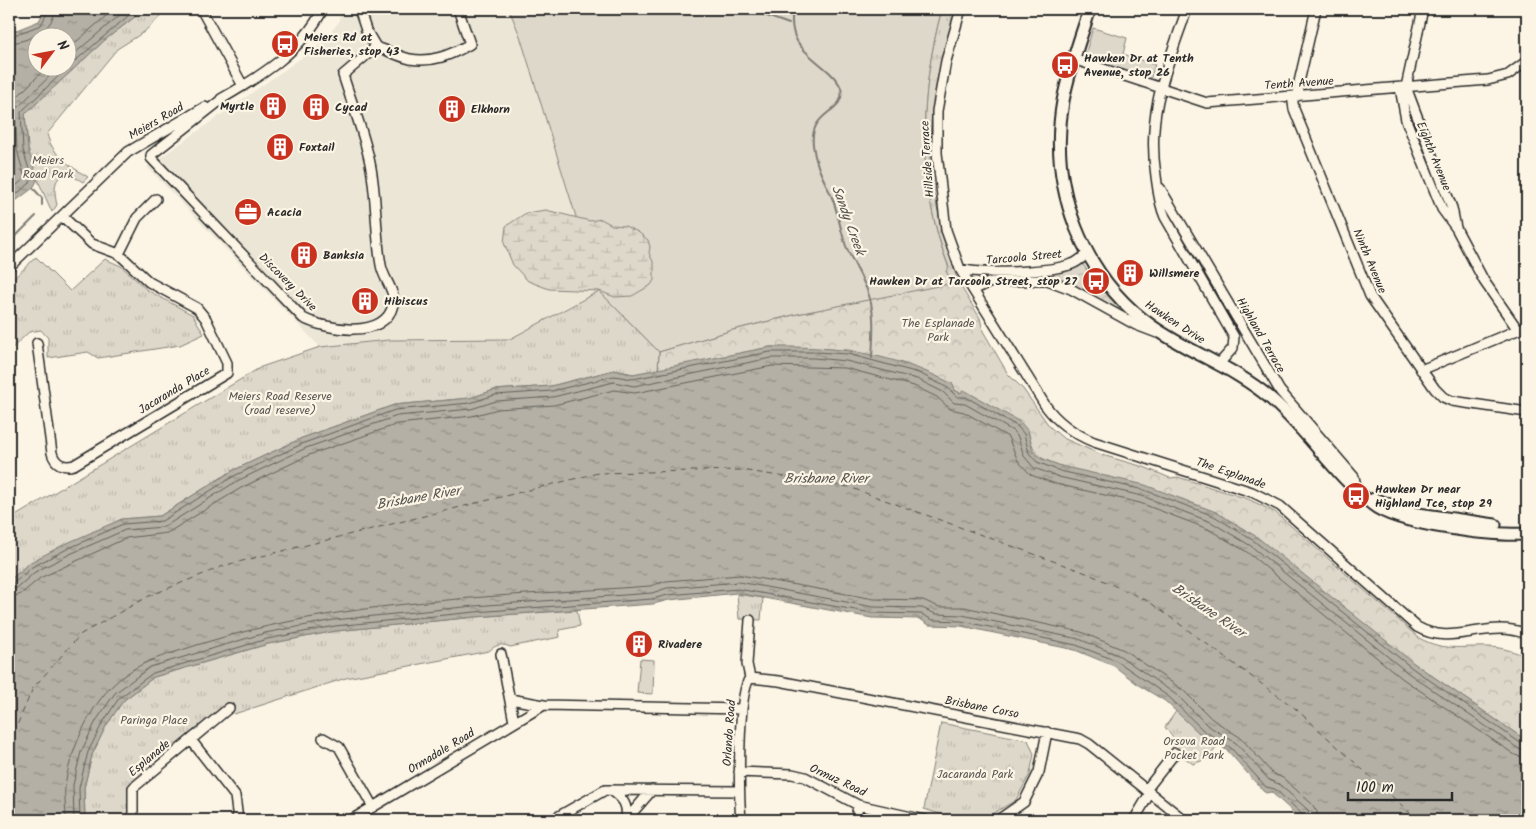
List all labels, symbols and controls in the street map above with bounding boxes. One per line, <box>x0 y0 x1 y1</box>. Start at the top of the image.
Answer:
north arrow <box>28 28 78 78</box>
place label: Meiers Rd at Fisheries, stop 43 <box>304 28 400 61</box>
bus stop icon: Meiers Rd at Fisheries, stop 43 <box>270 29 300 59</box>
text: N <box>51 36 74 55</box>
place label: Hawken Dr at Tenth Avenue, stop 26 <box>1084 49 1194 82</box>
bus stop icon: Hawken Dr at Tenth Avenue, stop 26 <box>1050 50 1080 80</box>
street label: Tenth Avenue <box>1264 72 1335 95</box>
building icon: Myrtle <box>258 91 288 121</box>
building icon: Cycad <box>301 92 331 122</box>
building icon: Elkhorn <box>437 94 467 124</box>
street label: Meiers Road <box>125 97 188 145</box>
place label: Myrtle <box>220 97 254 116</box>
place label: Cycad <box>335 98 368 117</box>
place label: Elkhorn <box>471 100 510 119</box>
street label: Hillside Terrace <box>915 119 940 198</box>
street label: Eighth Avenue <box>1411 119 1456 194</box>
building icon: Foxtail <box>265 132 295 162</box>
place label: Foxtail <box>299 138 335 157</box>
park label: Meiers Road Park <box>23 151 74 184</box>
water label: Sandy Creek <box>825 182 872 261</box>
office icon: Acacia <box>233 197 263 227</box>
place label: Acacia <box>267 203 302 222</box>
street label: Ninth Avenue <box>1347 226 1392 297</box>
building icon: Banksia <box>289 240 319 270</box>
street label: Tarcoola Street <box>985 245 1063 270</box>
place label: Banksia <box>323 246 364 265</box>
street label: Discovery Drive <box>254 249 322 316</box>
building icon: Willsmere <box>1115 258 1145 288</box>
place label: Willsmere <box>1149 264 1200 283</box>
bus stop icon: Hawken Dr at Tarcoola Street, stop 27 <box>1081 266 1111 296</box>
place label: Hawken Dr at Tarcoola Street, stop 27 <box>869 272 1077 291</box>
building icon: Hibiscus <box>350 286 380 316</box>
place label: Hibiscus <box>384 292 428 311</box>
street label: Highland Terrace <box>1231 294 1290 377</box>
street label: Hawken Drive <box>1141 296 1209 350</box>
park label: The Esplanade Park <box>902 314 975 347</box>
street label: Jacaranda Place <box>135 361 214 419</box>
park label: Meiers Road Reserve (road reserve) <box>228 387 332 420</box>
street label: The Esplanade <box>1193 453 1269 495</box>
water label: Brisbane River <box>784 468 872 490</box>
water label: Brisbane River <box>375 479 465 516</box>
place label: Hawken Dr near Highland Tce, stop 29 <box>1375 480 1492 513</box>
bus stop icon: Hawken Dr near Highland Tce, stop 29 <box>1341 481 1371 511</box>
water label: Brisbane River <box>1167 578 1252 645</box>
building icon: Rivadere <box>624 629 654 659</box>
place label: Rivadere <box>658 635 702 654</box>
street label: Brisbane Corso <box>943 691 1021 724</box>
street label: Orlando Road <box>718 698 741 767</box>
park label: Paringa Place <box>120 711 188 730</box>
street label: Ormadale Road <box>404 723 479 779</box>
park label: Orsova Road Pocket Park <box>1163 732 1226 765</box>
street label: Esplanade <box>124 735 175 782</box>
street label: Ormuz Road <box>806 759 870 802</box>
park label: Jacaranda Park <box>937 765 1014 784</box>
scale bar <box>1348 769 1452 801</box>
text: 100 m <box>1356 776 1394 800</box>

